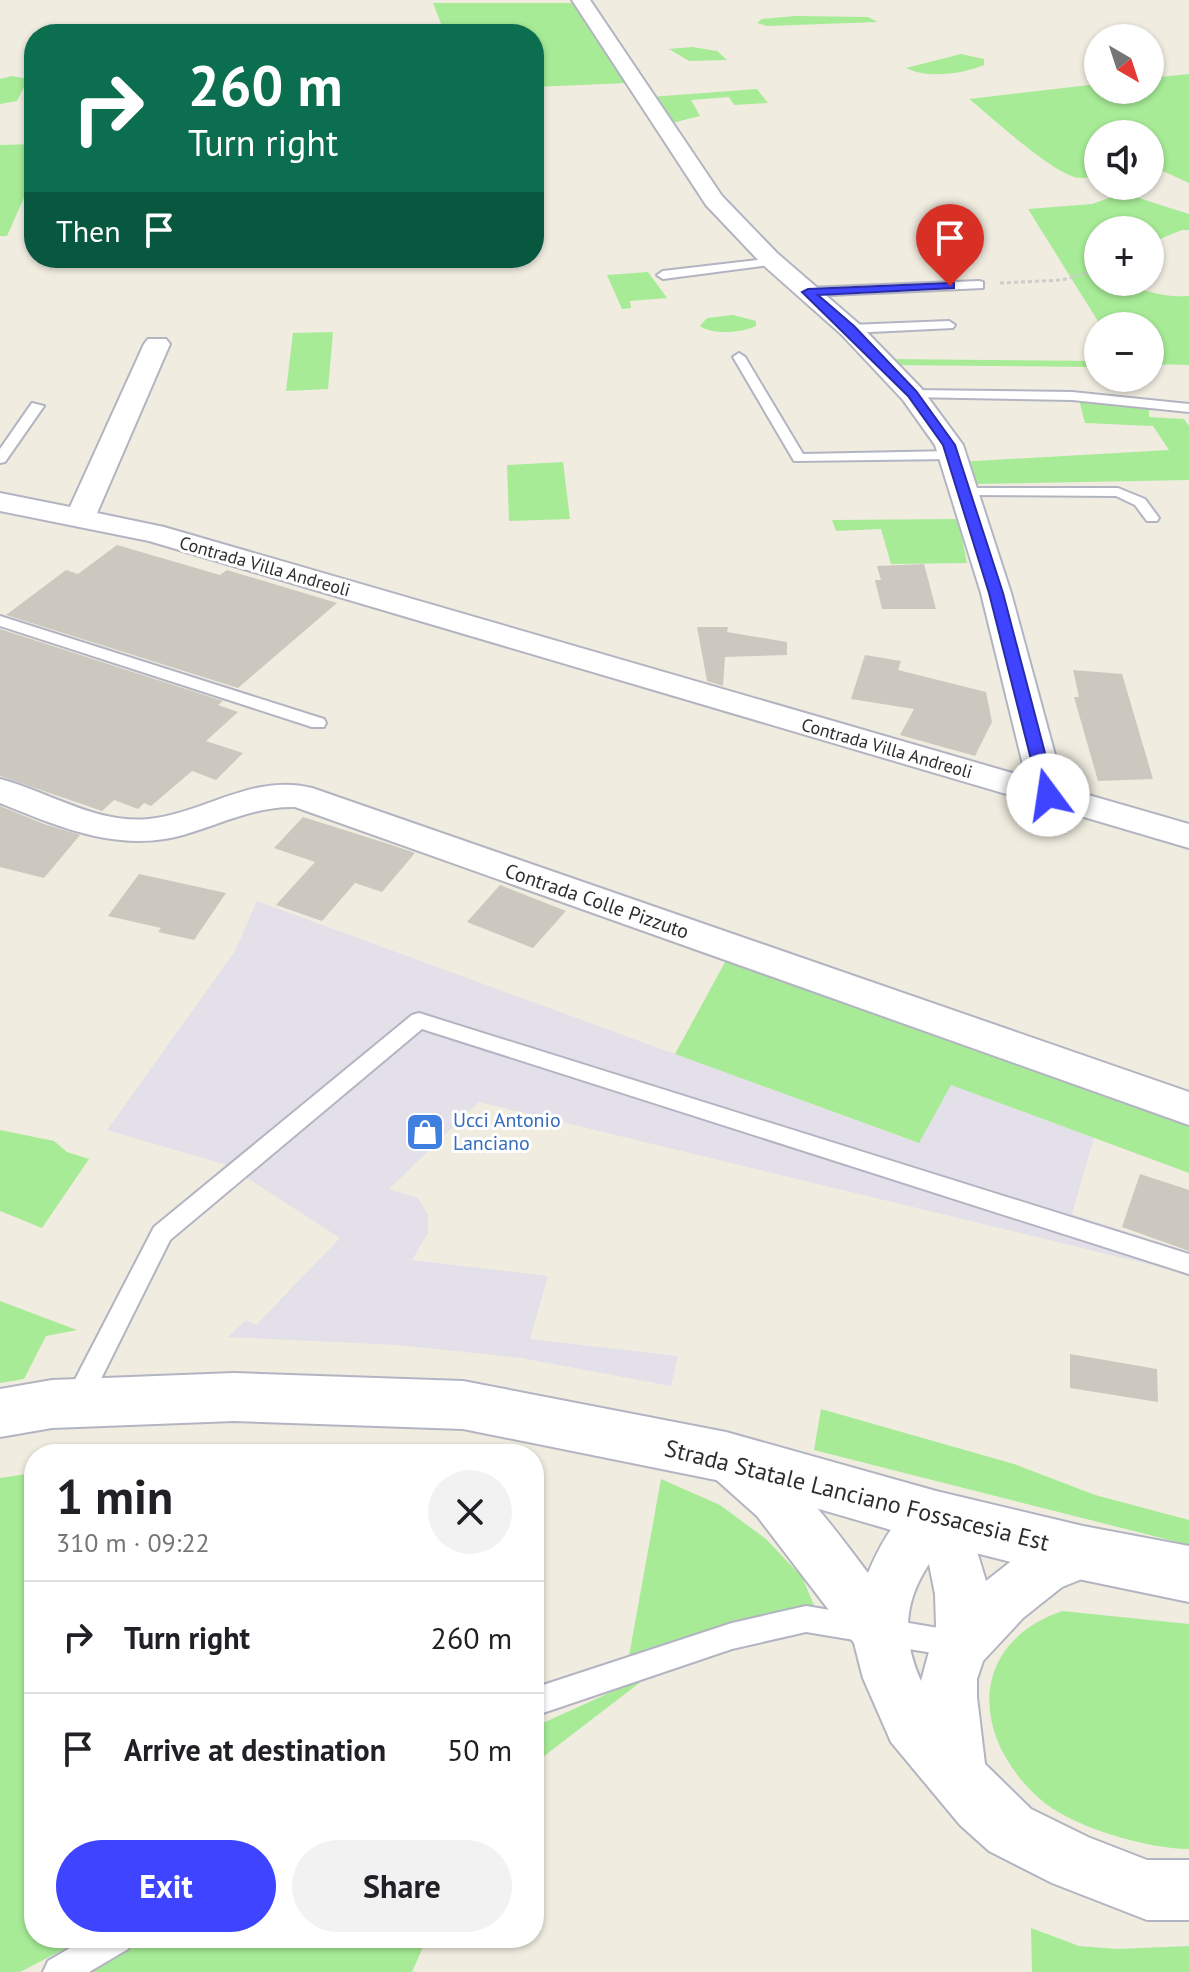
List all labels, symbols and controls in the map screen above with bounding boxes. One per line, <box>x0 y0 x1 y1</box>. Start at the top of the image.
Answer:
north arrow <box>1084 24 1164 104</box>
map controls <box>1084 24 1164 392</box>
text: 260 m <box>188 49 343 121</box>
icon: right <box>56 56 160 160</box>
text: Turn right <box>188 119 338 166</box>
button: sound <box>1084 120 1164 200</box>
pin <box>916 204 984 286</box>
icon: arrive <box>137 208 181 252</box>
text: Then <box>56 211 121 250</box>
icon: arrive <box>928 216 972 260</box>
button: + <box>1084 216 1164 296</box>
button: − <box>1084 312 1164 392</box>
street label: Contrada Villa Andreoli <box>177 531 353 601</box>
street label: Contrada Villa Andreoli <box>799 713 975 783</box>
position arrow <box>1006 753 1090 837</box>
street label: Contrada Colle Pizzuto <box>502 857 692 945</box>
place label: Ucci Antonio Lanciano <box>453 1107 561 1156</box>
shop icon: Ucci Antonio Lanciano <box>404 1111 446 1153</box>
street label: Strada Statale Lanciano Fossacesia Est <box>662 1432 1052 1558</box>
text: 1 min <box>56 1465 173 1527</box>
button: close <box>428 1470 512 1554</box>
text: 310 m · 09:22 <box>56 1526 210 1559</box>
icon: right <box>56 1615 100 1659</box>
text: Turn right <box>124 1618 250 1657</box>
text: 260 m <box>431 1618 512 1657</box>
icon: arrive <box>56 1727 100 1771</box>
text: Arrive at destination <box>124 1730 386 1769</box>
text: 50 m <box>447 1730 512 1769</box>
button: Exit <box>56 1840 276 1932</box>
button: Share <box>292 1840 512 1932</box>

